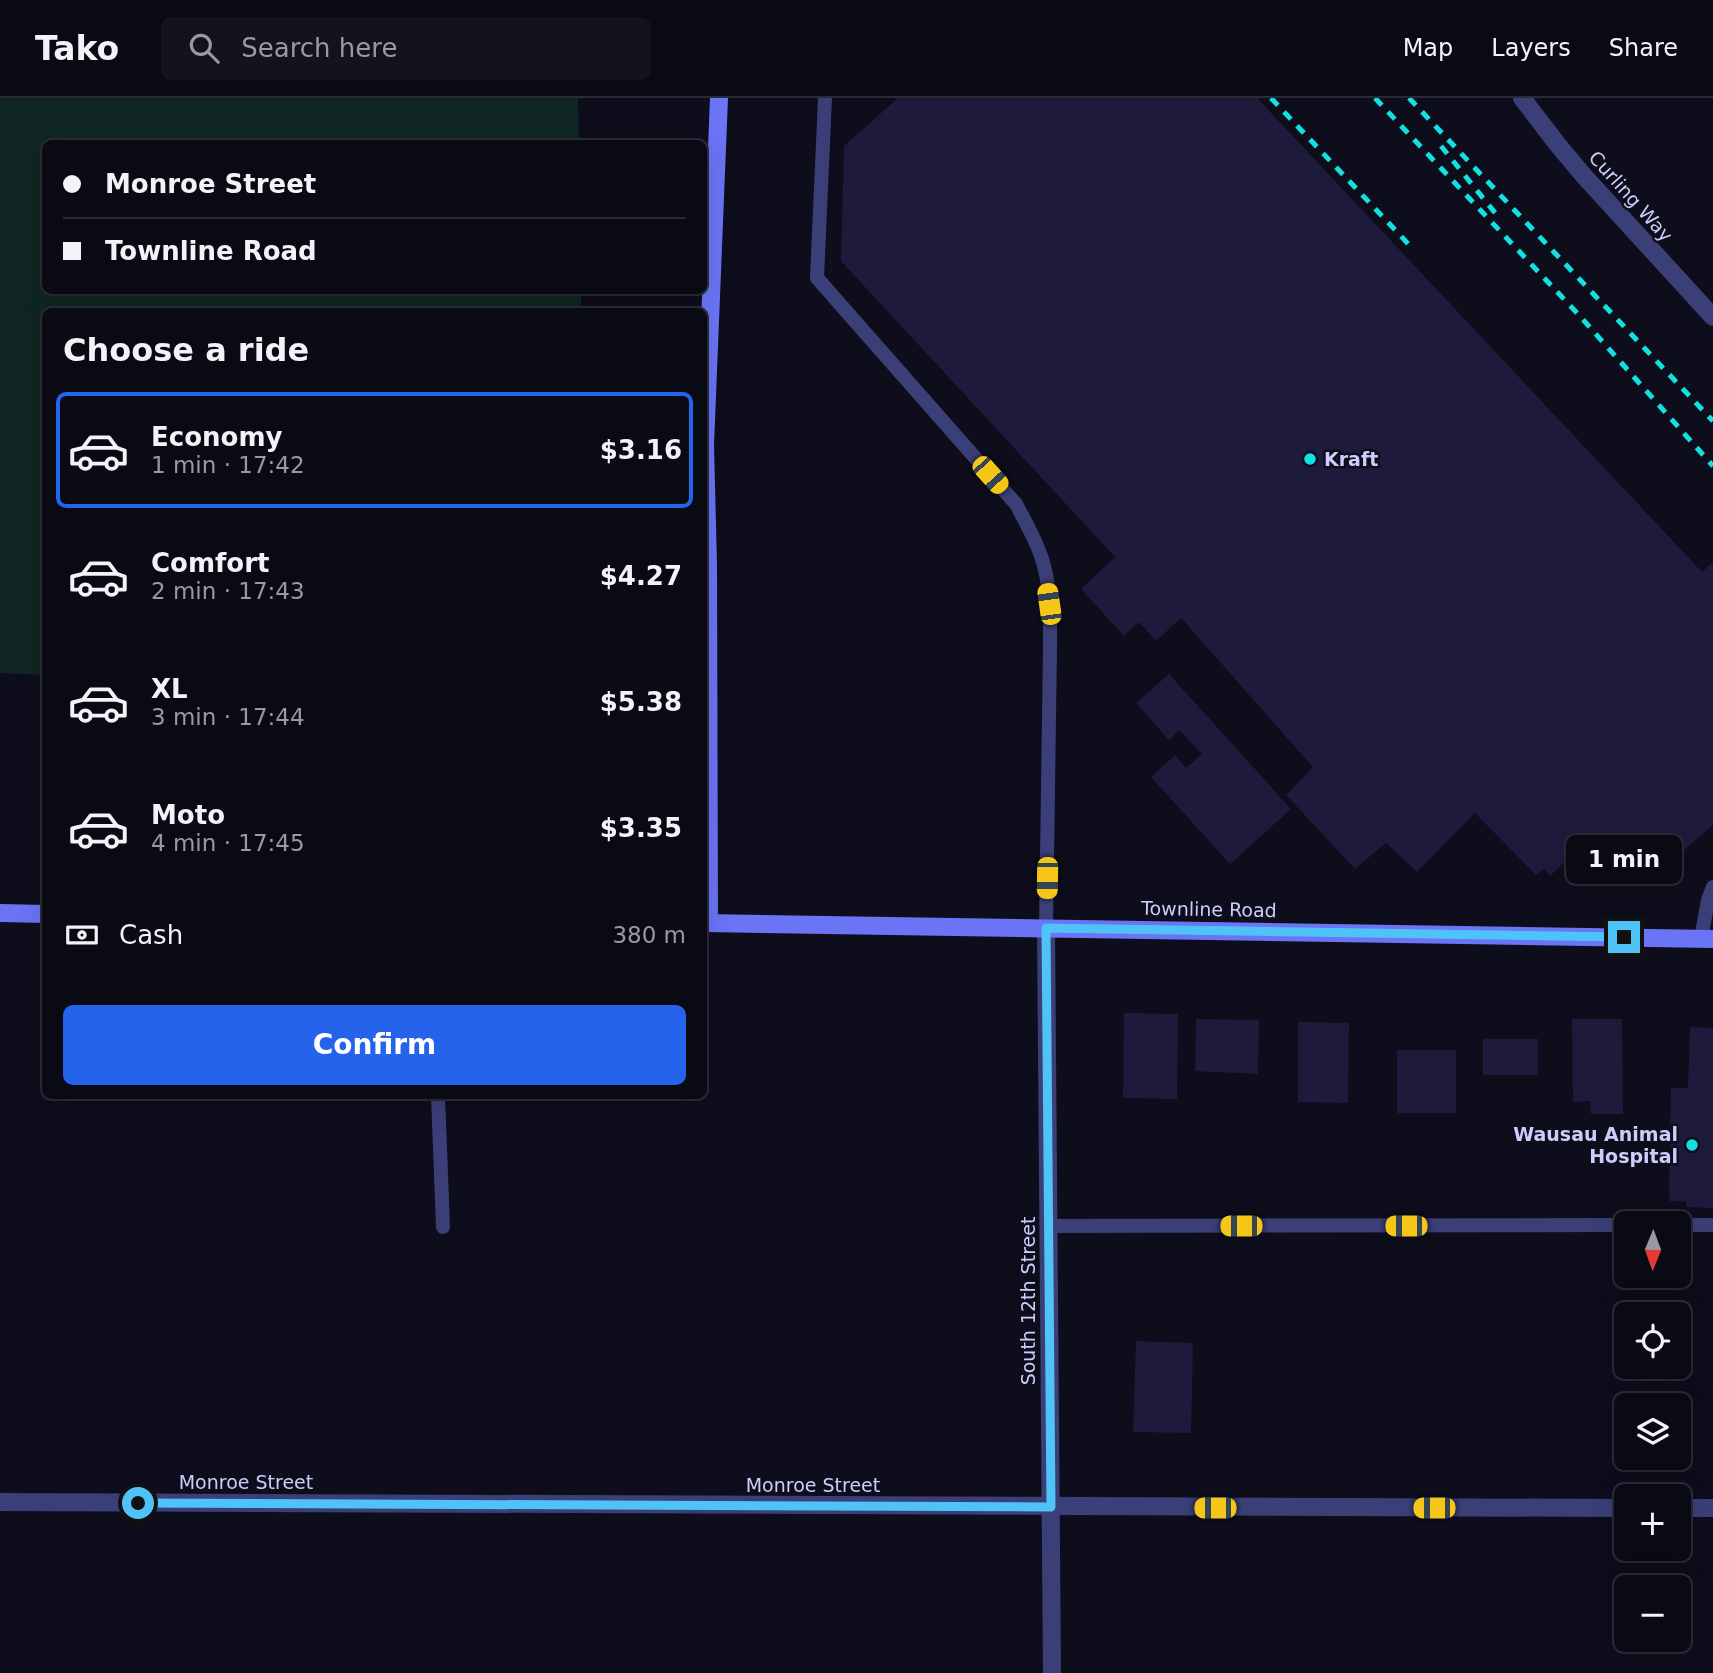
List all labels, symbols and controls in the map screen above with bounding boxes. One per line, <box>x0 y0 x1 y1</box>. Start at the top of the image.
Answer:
search box <box>161 17 651 80</box>
text: Tako <box>35 29 119 68</box>
icon: search <box>185 29 223 67</box>
text: Search here <box>241 33 397 63</box>
text: Map <box>1403 34 1453 62</box>
text: Layers <box>1491 34 1571 62</box>
text: Share <box>1609 34 1678 62</box>
street label: Curling Way <box>1585 146 1677 246</box>
text: Monroe Street <box>105 169 316 199</box>
text: Townline Road <box>105 236 317 266</box>
text: Choose a ride <box>63 331 309 369</box>
icon: car <box>67 419 130 482</box>
text: Economy <box>151 422 282 452</box>
text: $3.16 <box>600 435 682 465</box>
place label: Kraft <box>1324 448 1378 470</box>
marker: Kraft <box>1302 451 1318 467</box>
text: 1 min · 17:42 <box>151 452 305 478</box>
car <box>969 452 1012 498</box>
icon: car <box>67 545 130 608</box>
text: Comfort <box>151 548 269 578</box>
text: $4.27 <box>600 561 682 591</box>
text: 2 min · 17:43 <box>151 578 305 604</box>
car <box>1036 582 1063 626</box>
icon: car <box>67 671 130 734</box>
text: XL <box>151 674 188 704</box>
text: $5.38 <box>600 687 682 717</box>
text: 3 min · 17:44 <box>151 704 305 730</box>
icon: car <box>67 797 130 860</box>
text: Moto <box>151 800 225 830</box>
text: $3.35 <box>600 813 682 843</box>
text: 4 min · 17:45 <box>151 830 305 856</box>
callout: 1 min <box>1566 836 1682 884</box>
text: 1 min <box>1588 846 1660 872</box>
car <box>1037 857 1058 899</box>
street label: Townline Road <box>1140 897 1277 921</box>
icon: cash <box>63 916 101 954</box>
text: Cash <box>119 920 183 950</box>
route end <box>1608 921 1640 953</box>
text: 380 m <box>612 922 686 948</box>
button: Confirm <box>63 1005 686 1085</box>
place label: Wausau Animal Hospital <box>1513 1123 1678 1167</box>
marker: Wausau Animal Hospital <box>1684 1137 1700 1153</box>
north arrow <box>1614 1211 1690 1288</box>
map controls <box>1614 1211 1691 1652</box>
car <box>1221 1216 1263 1237</box>
car <box>1386 1216 1428 1237</box>
street label: South 12th Street <box>1017 1217 1039 1385</box>
button: locate <box>1614 1302 1691 1379</box>
button: layers <box>1614 1393 1691 1470</box>
street label: Monroe Street <box>179 1471 313 1493</box>
street label: Monroe Street <box>746 1474 880 1496</box>
button: + <box>1614 1484 1691 1561</box>
route start <box>122 1487 154 1519</box>
car <box>1195 1498 1237 1519</box>
car <box>1414 1498 1456 1519</box>
button: − <box>1614 1575 1691 1652</box>

